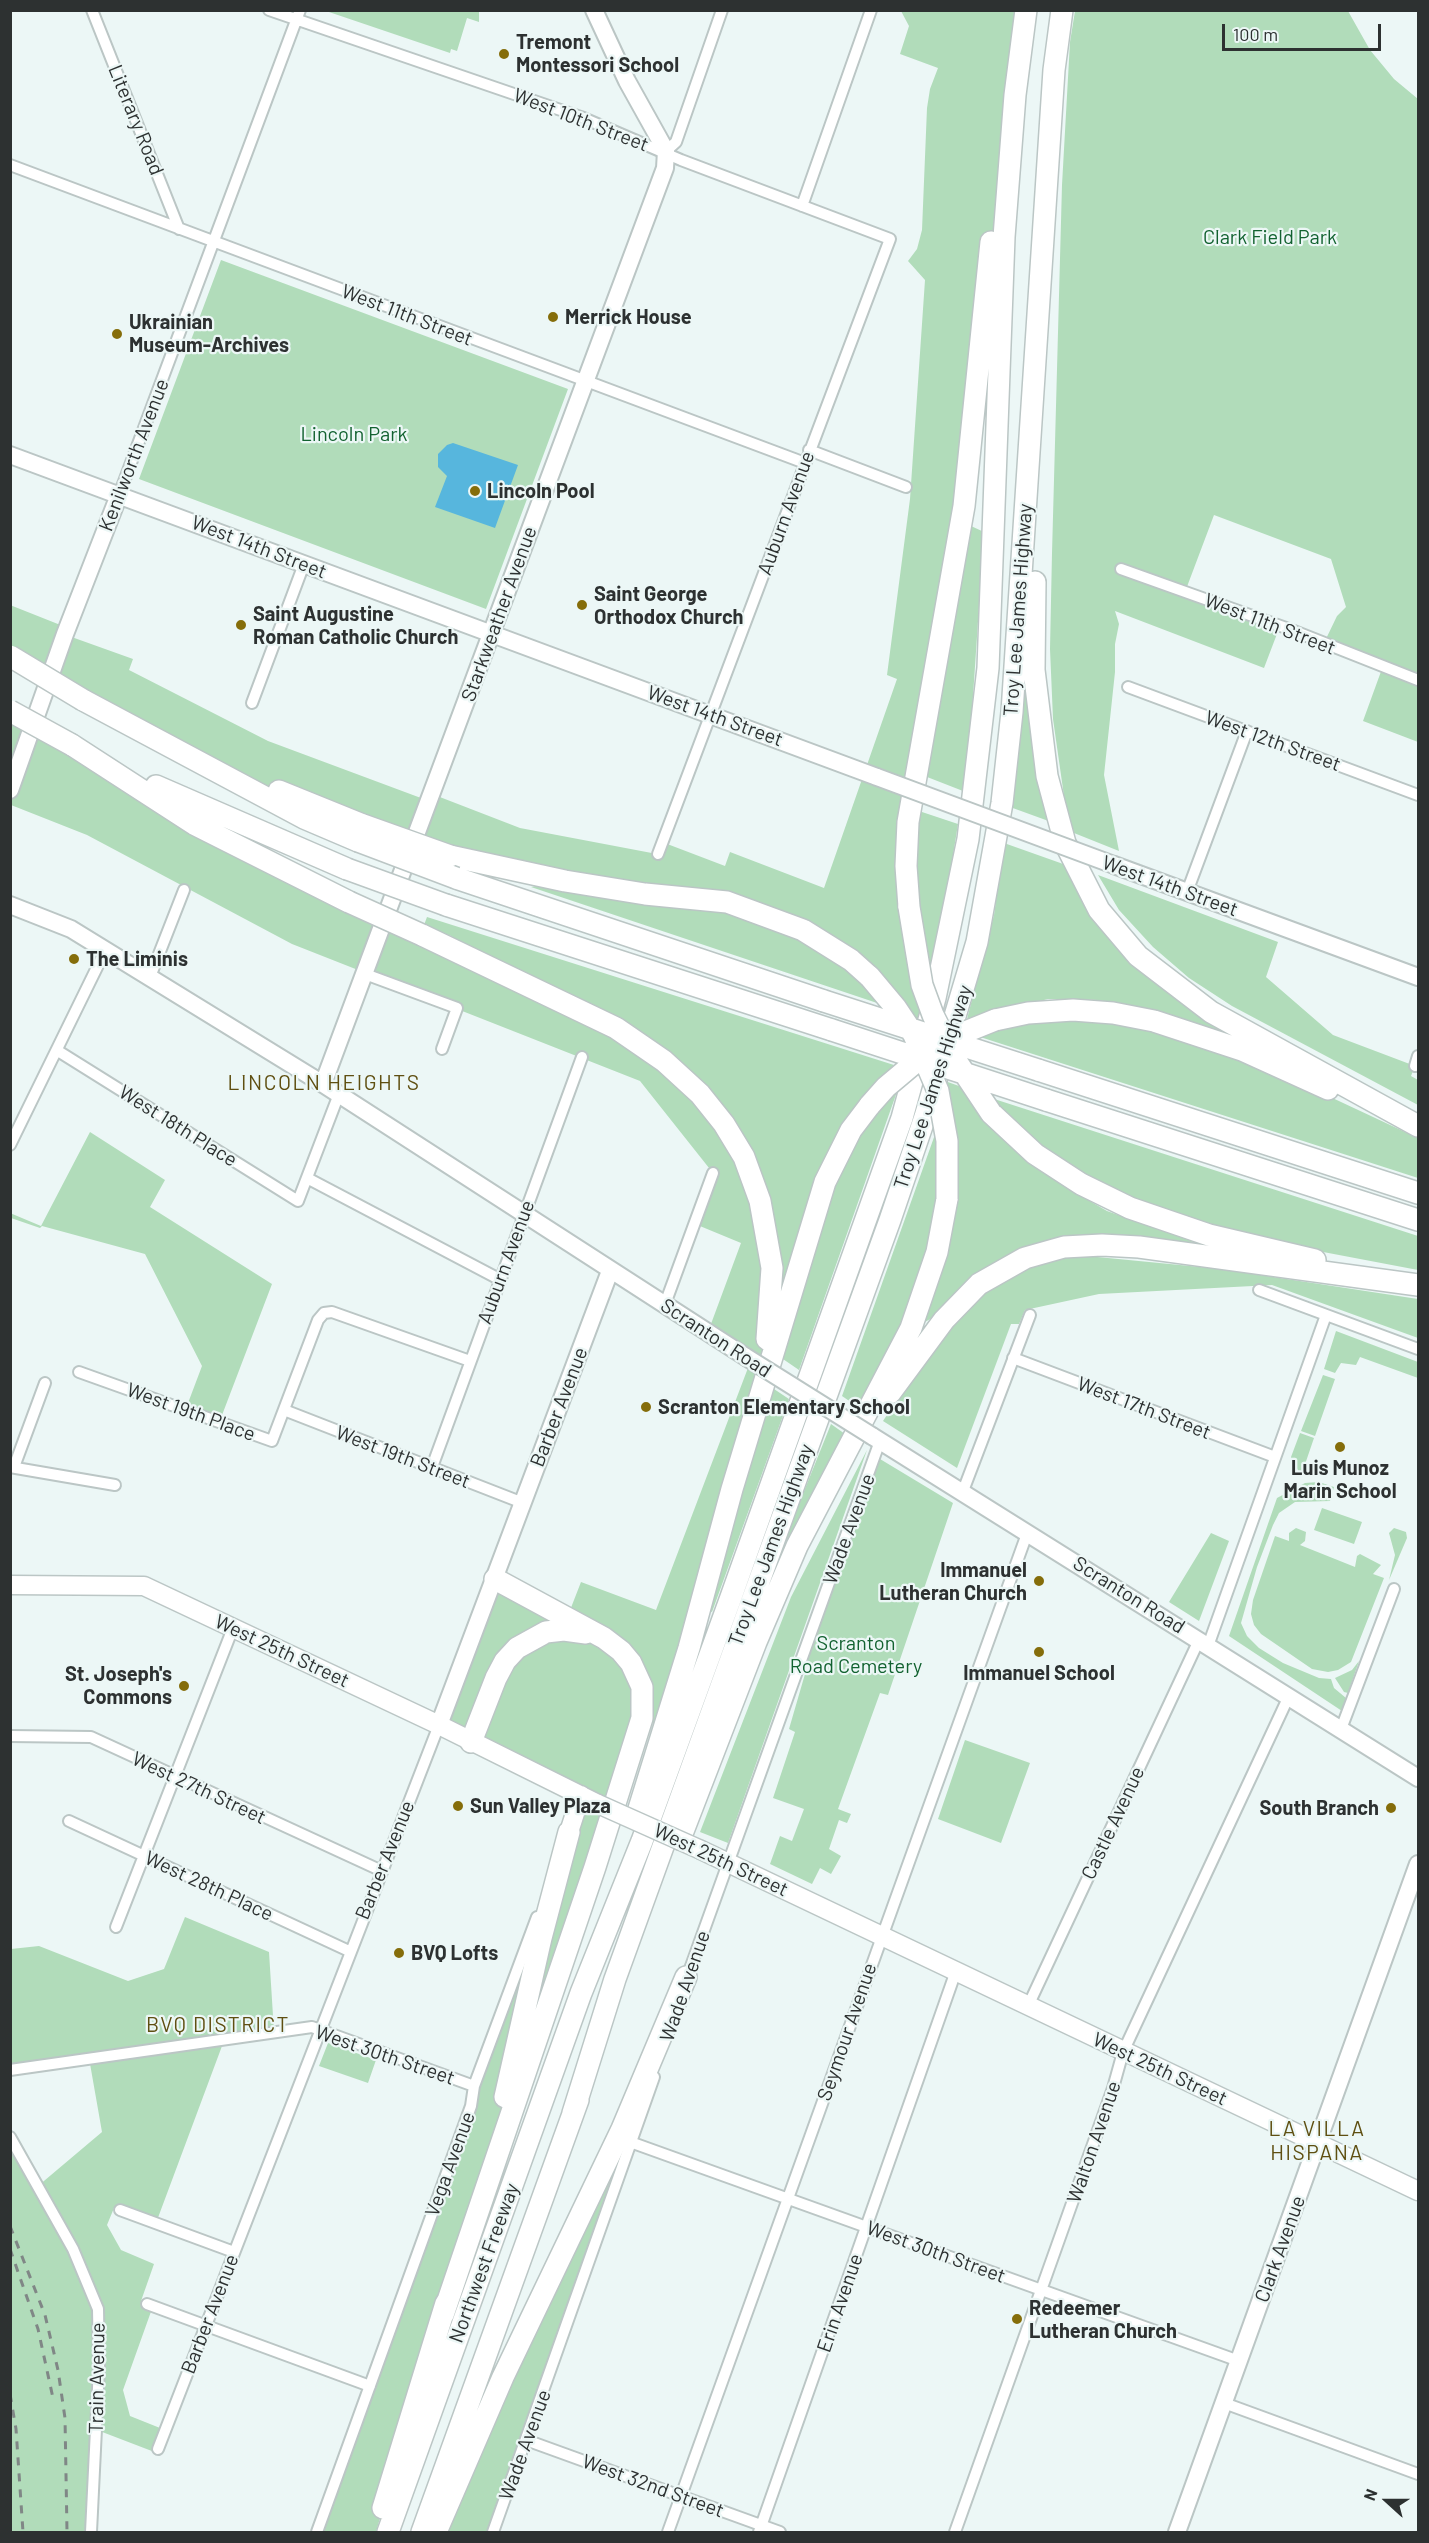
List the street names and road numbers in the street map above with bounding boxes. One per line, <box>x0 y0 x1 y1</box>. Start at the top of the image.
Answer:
street label: Literary Road <box>103 61 169 179</box>
street label: West 10th Street <box>510 83 652 157</box>
street label: West 11th Street <box>338 279 476 351</box>
street label: Kenilworth Avenue <box>94 375 174 535</box>
street label: Auburn Avenue <box>752 448 820 578</box>
street label: Troy Lee James Highway <box>999 503 1037 717</box>
street label: West 14th Street <box>188 510 330 584</box>
street label: Starkweather Avenue <box>456 523 542 705</box>
street label: West 11th Street <box>1201 588 1339 660</box>
street label: West 14th Street <box>644 680 786 752</box>
street label: West 12th Street <box>1202 705 1344 777</box>
street label: West 14th Street <box>1099 850 1241 922</box>
street label: Troy Lee James Highway <box>889 982 977 1192</box>
street label: West 18th Place <box>114 1080 242 1172</box>
street label: Auburn Avenue <box>472 1197 540 1327</box>
street label: Scranton Road <box>656 1293 776 1383</box>
street label: Barber Avenue <box>525 1344 593 1470</box>
street label: West 17th Street <box>1074 1372 1214 1444</box>
street label: West 19th Place <box>123 1378 259 1446</box>
street label: West 19th Street <box>332 1420 474 1494</box>
street label: Troy Lee James Highway <box>723 1441 819 1649</box>
street label: Wade Avenue <box>818 1470 880 1588</box>
street label: Scranton Road <box>1069 1551 1189 1639</box>
street label: West 25th Street <box>211 1609 353 1693</box>
street label: West 27th Street <box>128 1747 270 1829</box>
street label: Castle Avenue <box>1076 1763 1150 1883</box>
street label: Barber Avenue <box>350 1797 420 1923</box>
street label: West 25th Street <box>650 1818 792 1902</box>
street label: West 28th Place <box>141 1846 277 1926</box>
street label: Wade Avenue <box>655 1927 715 2045</box>
street label: Seymour Avenue <box>812 1960 882 2104</box>
street label: West 30th Street <box>312 2020 458 2090</box>
street label: West 25th Street <box>1089 2027 1231 2111</box>
street label: Walton Avenue <box>1062 2078 1126 2206</box>
street label: Vega Avenue <box>420 2108 480 2220</box>
street label: Northwest Freeway <box>444 2180 524 2346</box>
street label: Clark Avenue <box>1250 2192 1310 2306</box>
street label: West 30th Street <box>863 2216 1009 2288</box>
street label: Erin Avenue <box>812 2250 868 2356</box>
street label: Barber Avenue <box>176 2251 244 2377</box>
street label: Train Avenue <box>84 2322 110 2434</box>
street label: Wade Avenue <box>494 2386 556 2504</box>
street label: West 32nd Street <box>579 2449 727 2523</box>

